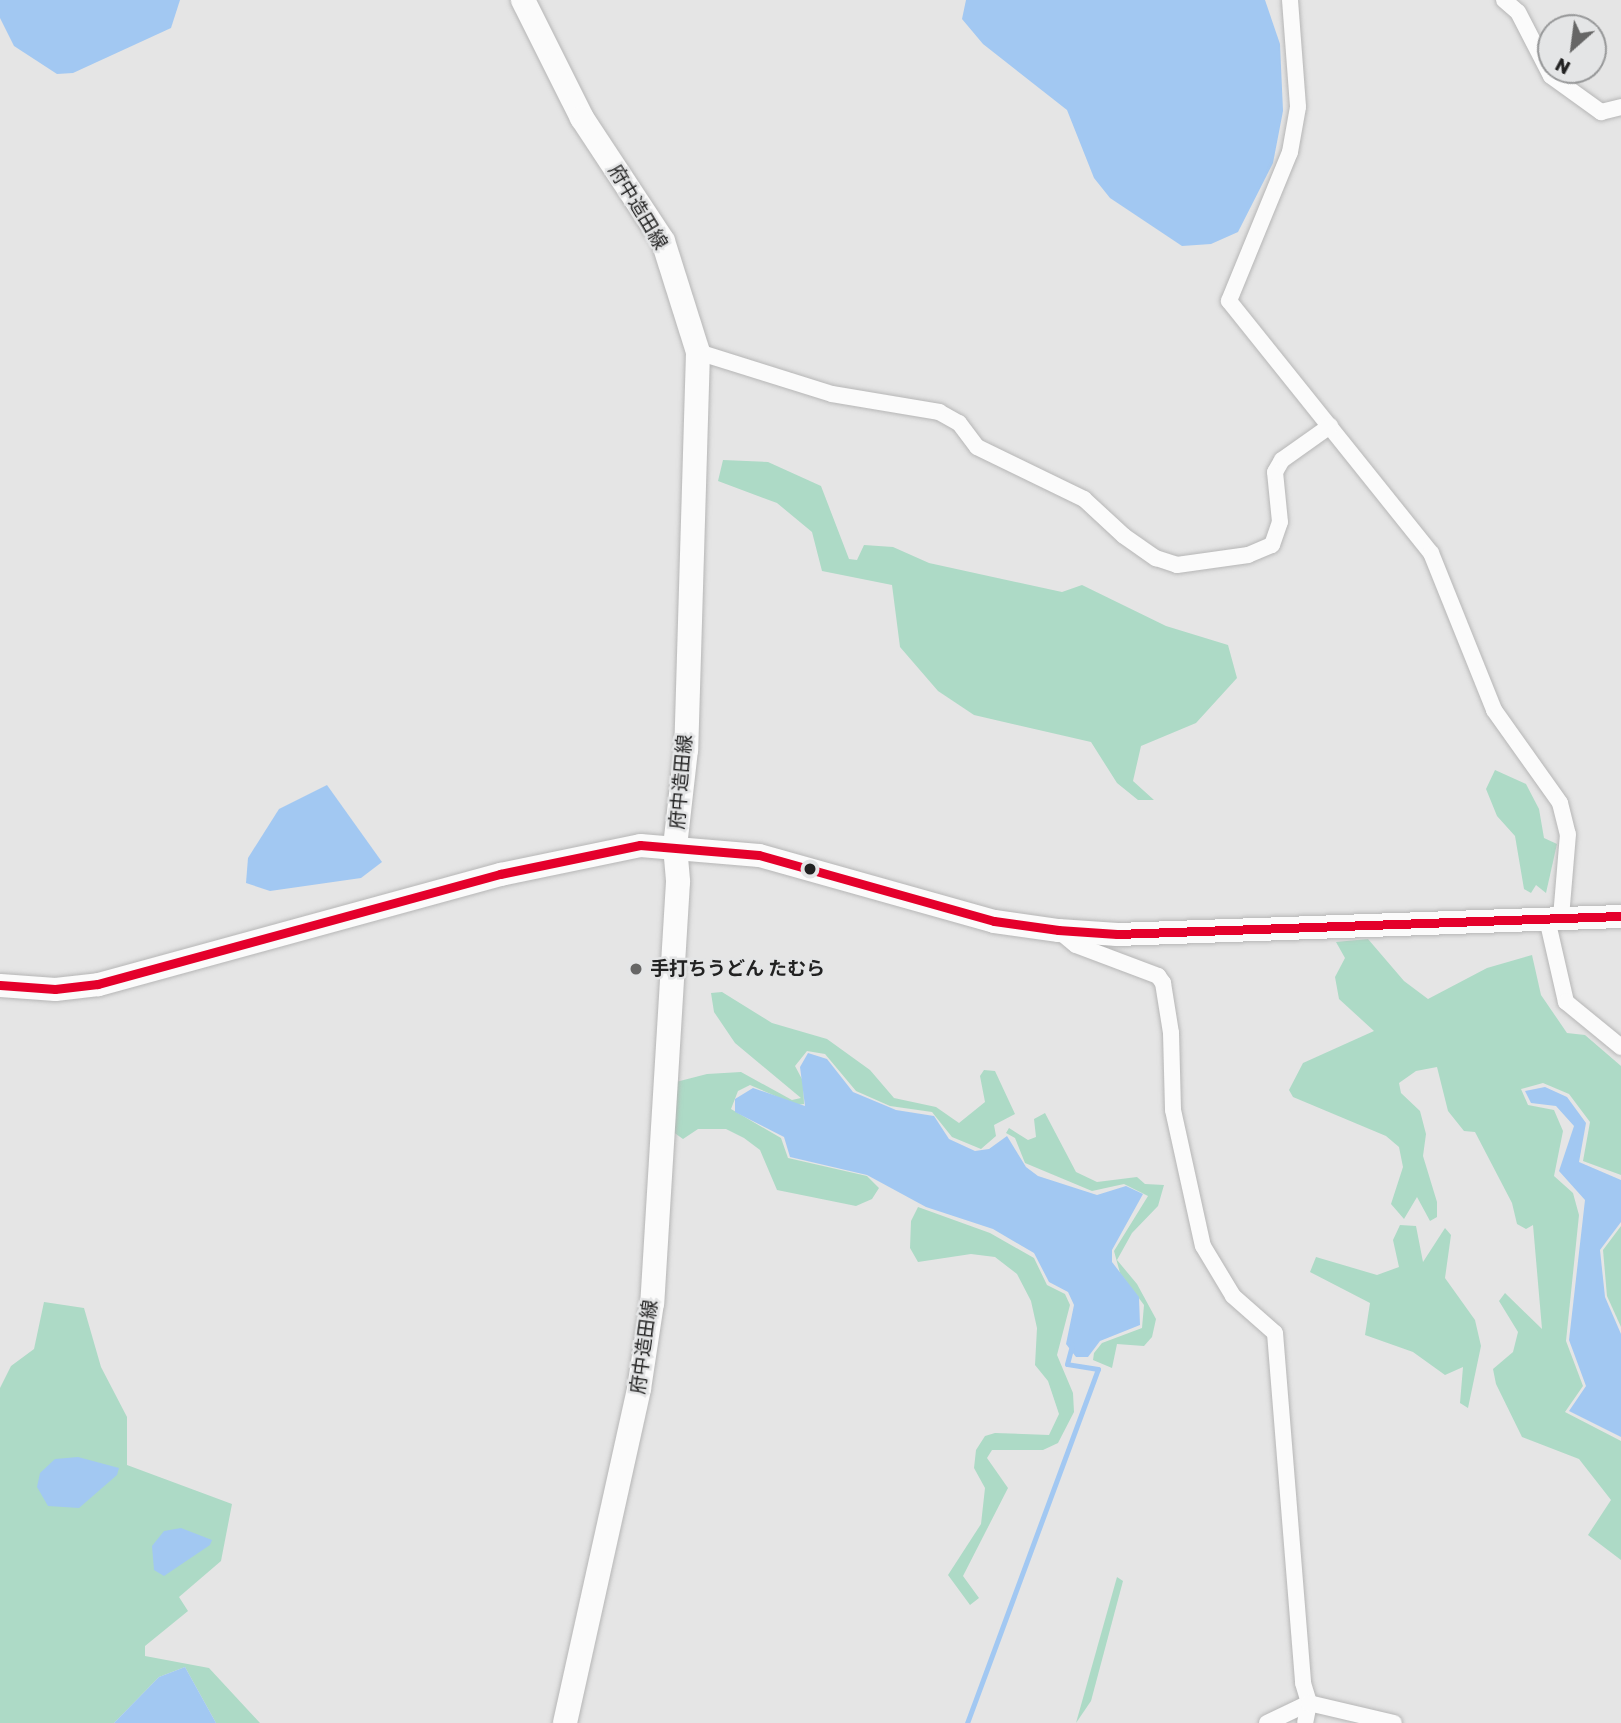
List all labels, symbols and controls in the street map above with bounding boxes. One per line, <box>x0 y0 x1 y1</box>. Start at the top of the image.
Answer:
north arrow <box>1537 14 1607 84</box>
text: N <box>1551 53 1574 80</box>
street label: 府中造田線 <box>604 160 672 254</box>
street label: 府中造田線 <box>666 734 696 830</box>
unlabelled marker <box>803 862 817 876</box>
place label: 手打ちうどん たむら <box>650 958 825 980</box>
marker: 手打ちうどん たむら <box>628 961 644 977</box>
street label: 府中造田線 <box>626 1298 662 1396</box>

